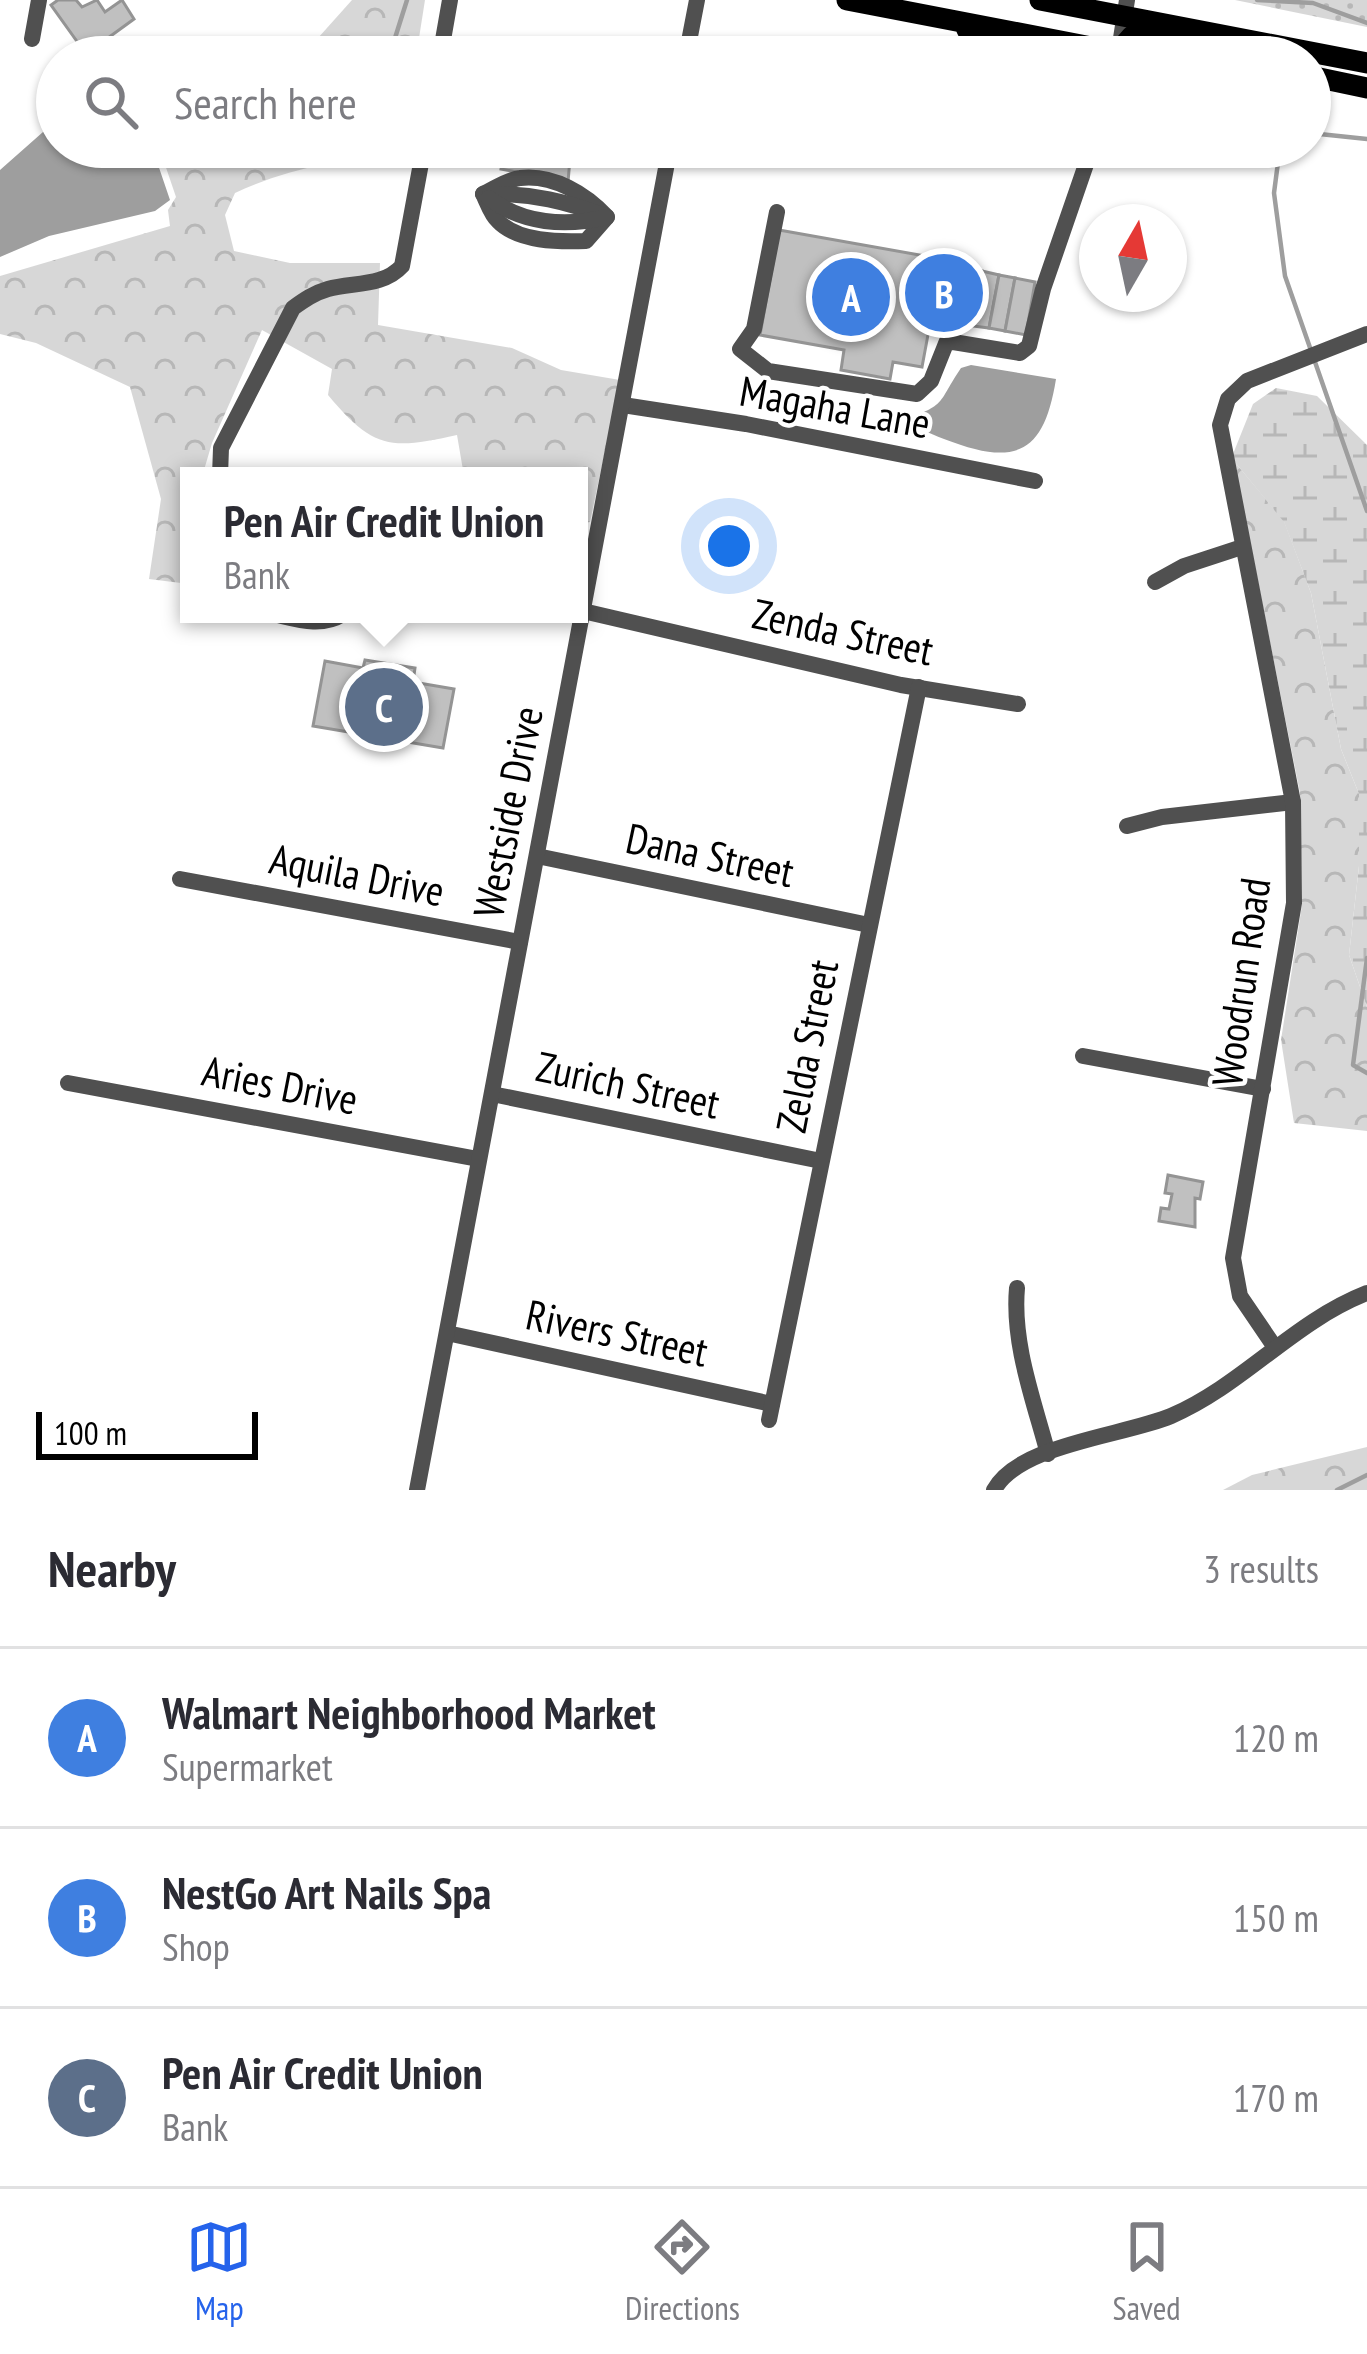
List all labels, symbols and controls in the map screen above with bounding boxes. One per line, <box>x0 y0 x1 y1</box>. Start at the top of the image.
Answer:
search box <box>36 36 1331 168</box>
icon: search <box>78 69 144 135</box>
text: Search here <box>174 73 357 131</box>
north arrow <box>1079 204 1187 312</box>
pin: B <box>905 248 983 338</box>
pin: A <box>812 252 890 342</box>
street label: Magaha Lane <box>736 363 934 450</box>
popup <box>180 467 588 623</box>
text: Pen Air Credit Union <box>224 491 544 549</box>
your location <box>699 516 759 576</box>
text: Bank <box>224 549 290 600</box>
street label: Zenda Street <box>748 586 939 678</box>
pin: C <box>345 662 423 752</box>
street label: Westside Drive <box>460 702 555 922</box>
street label: Dana Street <box>621 810 799 899</box>
street label: Aquila Drive <box>265 831 449 918</box>
street label: Woodrun Road <box>1199 874 1282 1090</box>
street label: Zelda Street <box>763 954 850 1137</box>
street label: Zurich Street <box>531 1038 725 1131</box>
street label: Aries Drive <box>198 1043 363 1127</box>
street label: Rivers Street <box>521 1286 713 1379</box>
scale bar <box>36 1406 258 1459</box>
text: 100 m <box>54 1411 127 1454</box>
text: Nearby <box>48 1535 176 1601</box>
text: 3 results <box>1203 1543 1319 1594</box>
text: Walmart Neighborhood Market <box>162 1683 656 1741</box>
text: A <box>77 1712 97 1763</box>
text: 120 m <box>1233 1712 1319 1763</box>
text: Supermarket <box>162 1741 333 1792</box>
text: NestGo Art Nails Spa <box>162 1863 491 1921</box>
text: B <box>77 1892 97 1943</box>
text: 150 m <box>1233 1892 1319 1943</box>
text: Shop <box>162 1921 230 1972</box>
text: Pen Air Credit Union <box>162 2043 483 2101</box>
text: C <box>78 2072 96 2123</box>
text: 170 m <box>1233 2072 1319 2123</box>
text: Bank <box>162 2101 228 2152</box>
tab: Map <box>186 2214 252 2329</box>
tab: Directions <box>625 2214 740 2329</box>
tab: Saved <box>1113 2214 1181 2329</box>

